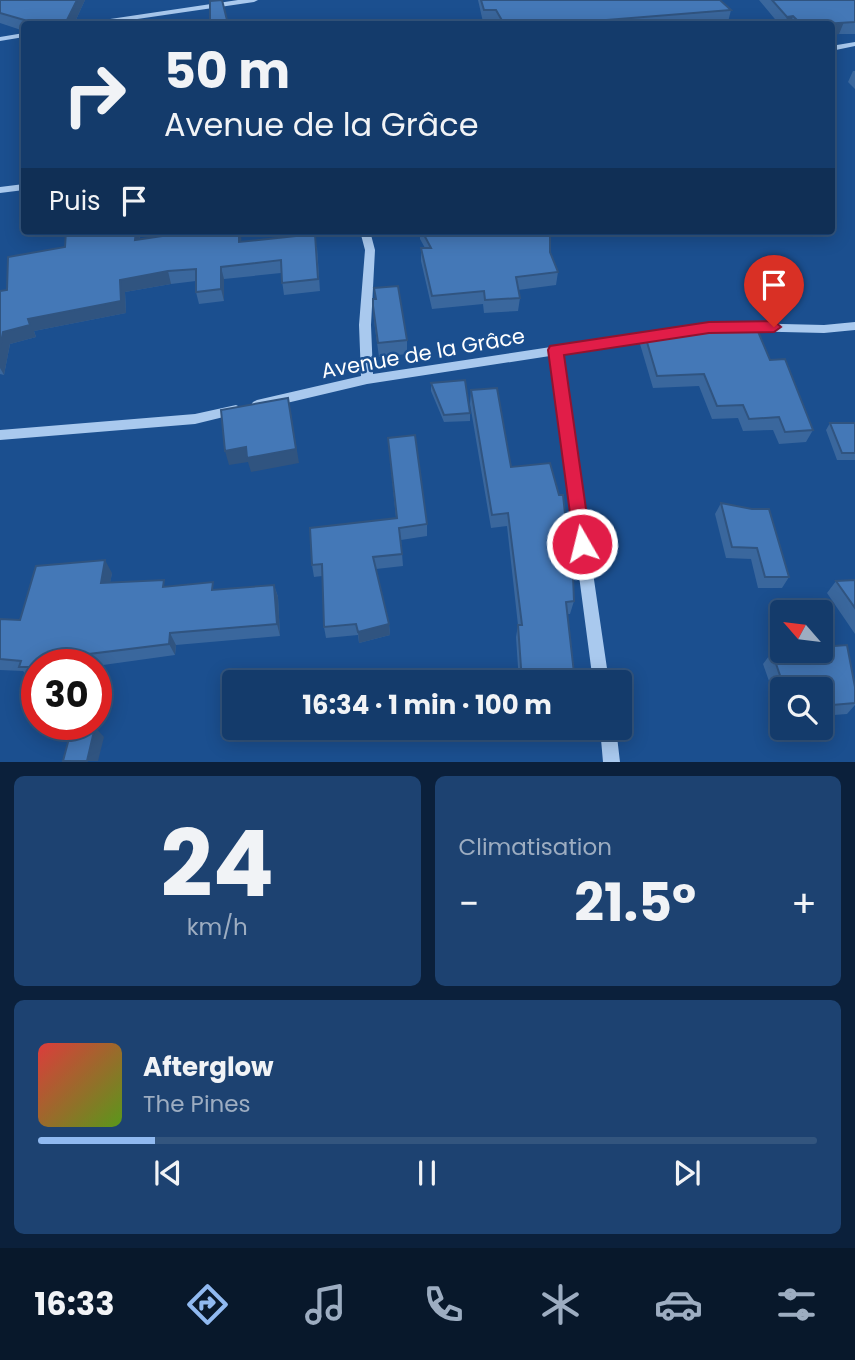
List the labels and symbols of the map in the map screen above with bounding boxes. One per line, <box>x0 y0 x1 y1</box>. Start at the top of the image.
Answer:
pin <box>744 255 804 327</box>
street label: Avenue de la Grâce <box>319 321 527 385</box>
position arrow <box>545 507 619 581</box>
north arrow <box>770 600 833 663</box>
speed limit sign: 30 <box>21 649 112 740</box>

